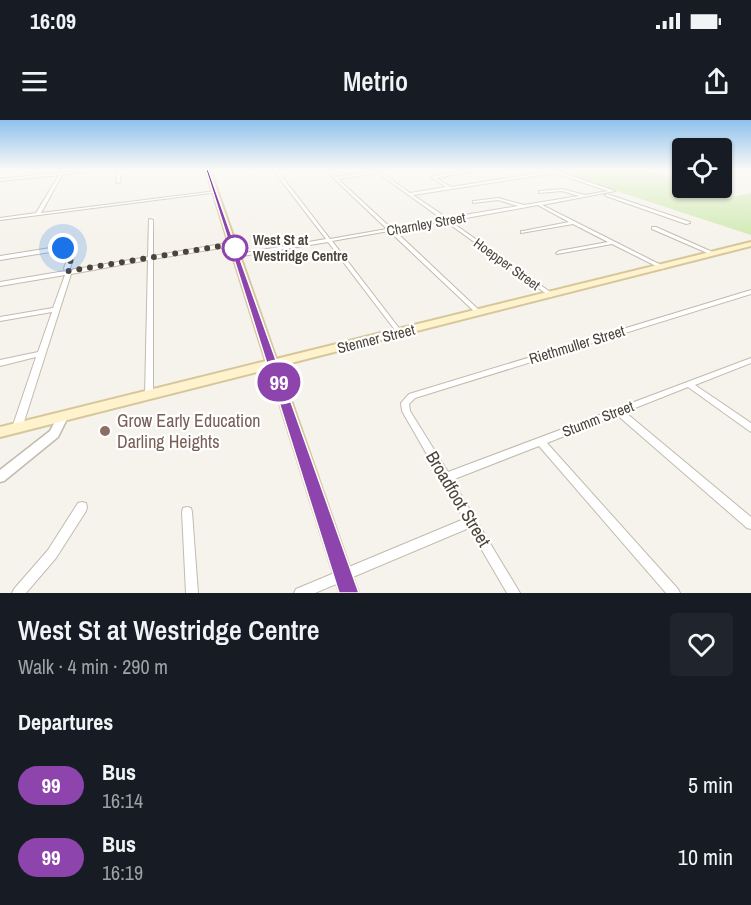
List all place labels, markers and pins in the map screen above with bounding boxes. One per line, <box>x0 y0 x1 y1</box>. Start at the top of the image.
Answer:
place label: West St at Westridge Centre <box>253 231 348 265</box>
marker: West St at Westridge Centre <box>222 235 248 261</box>
place label: Grow Early Education Darling Heights <box>117 408 261 454</box>
marker: Grow Early Education Darling Heights <box>98 424 112 438</box>

